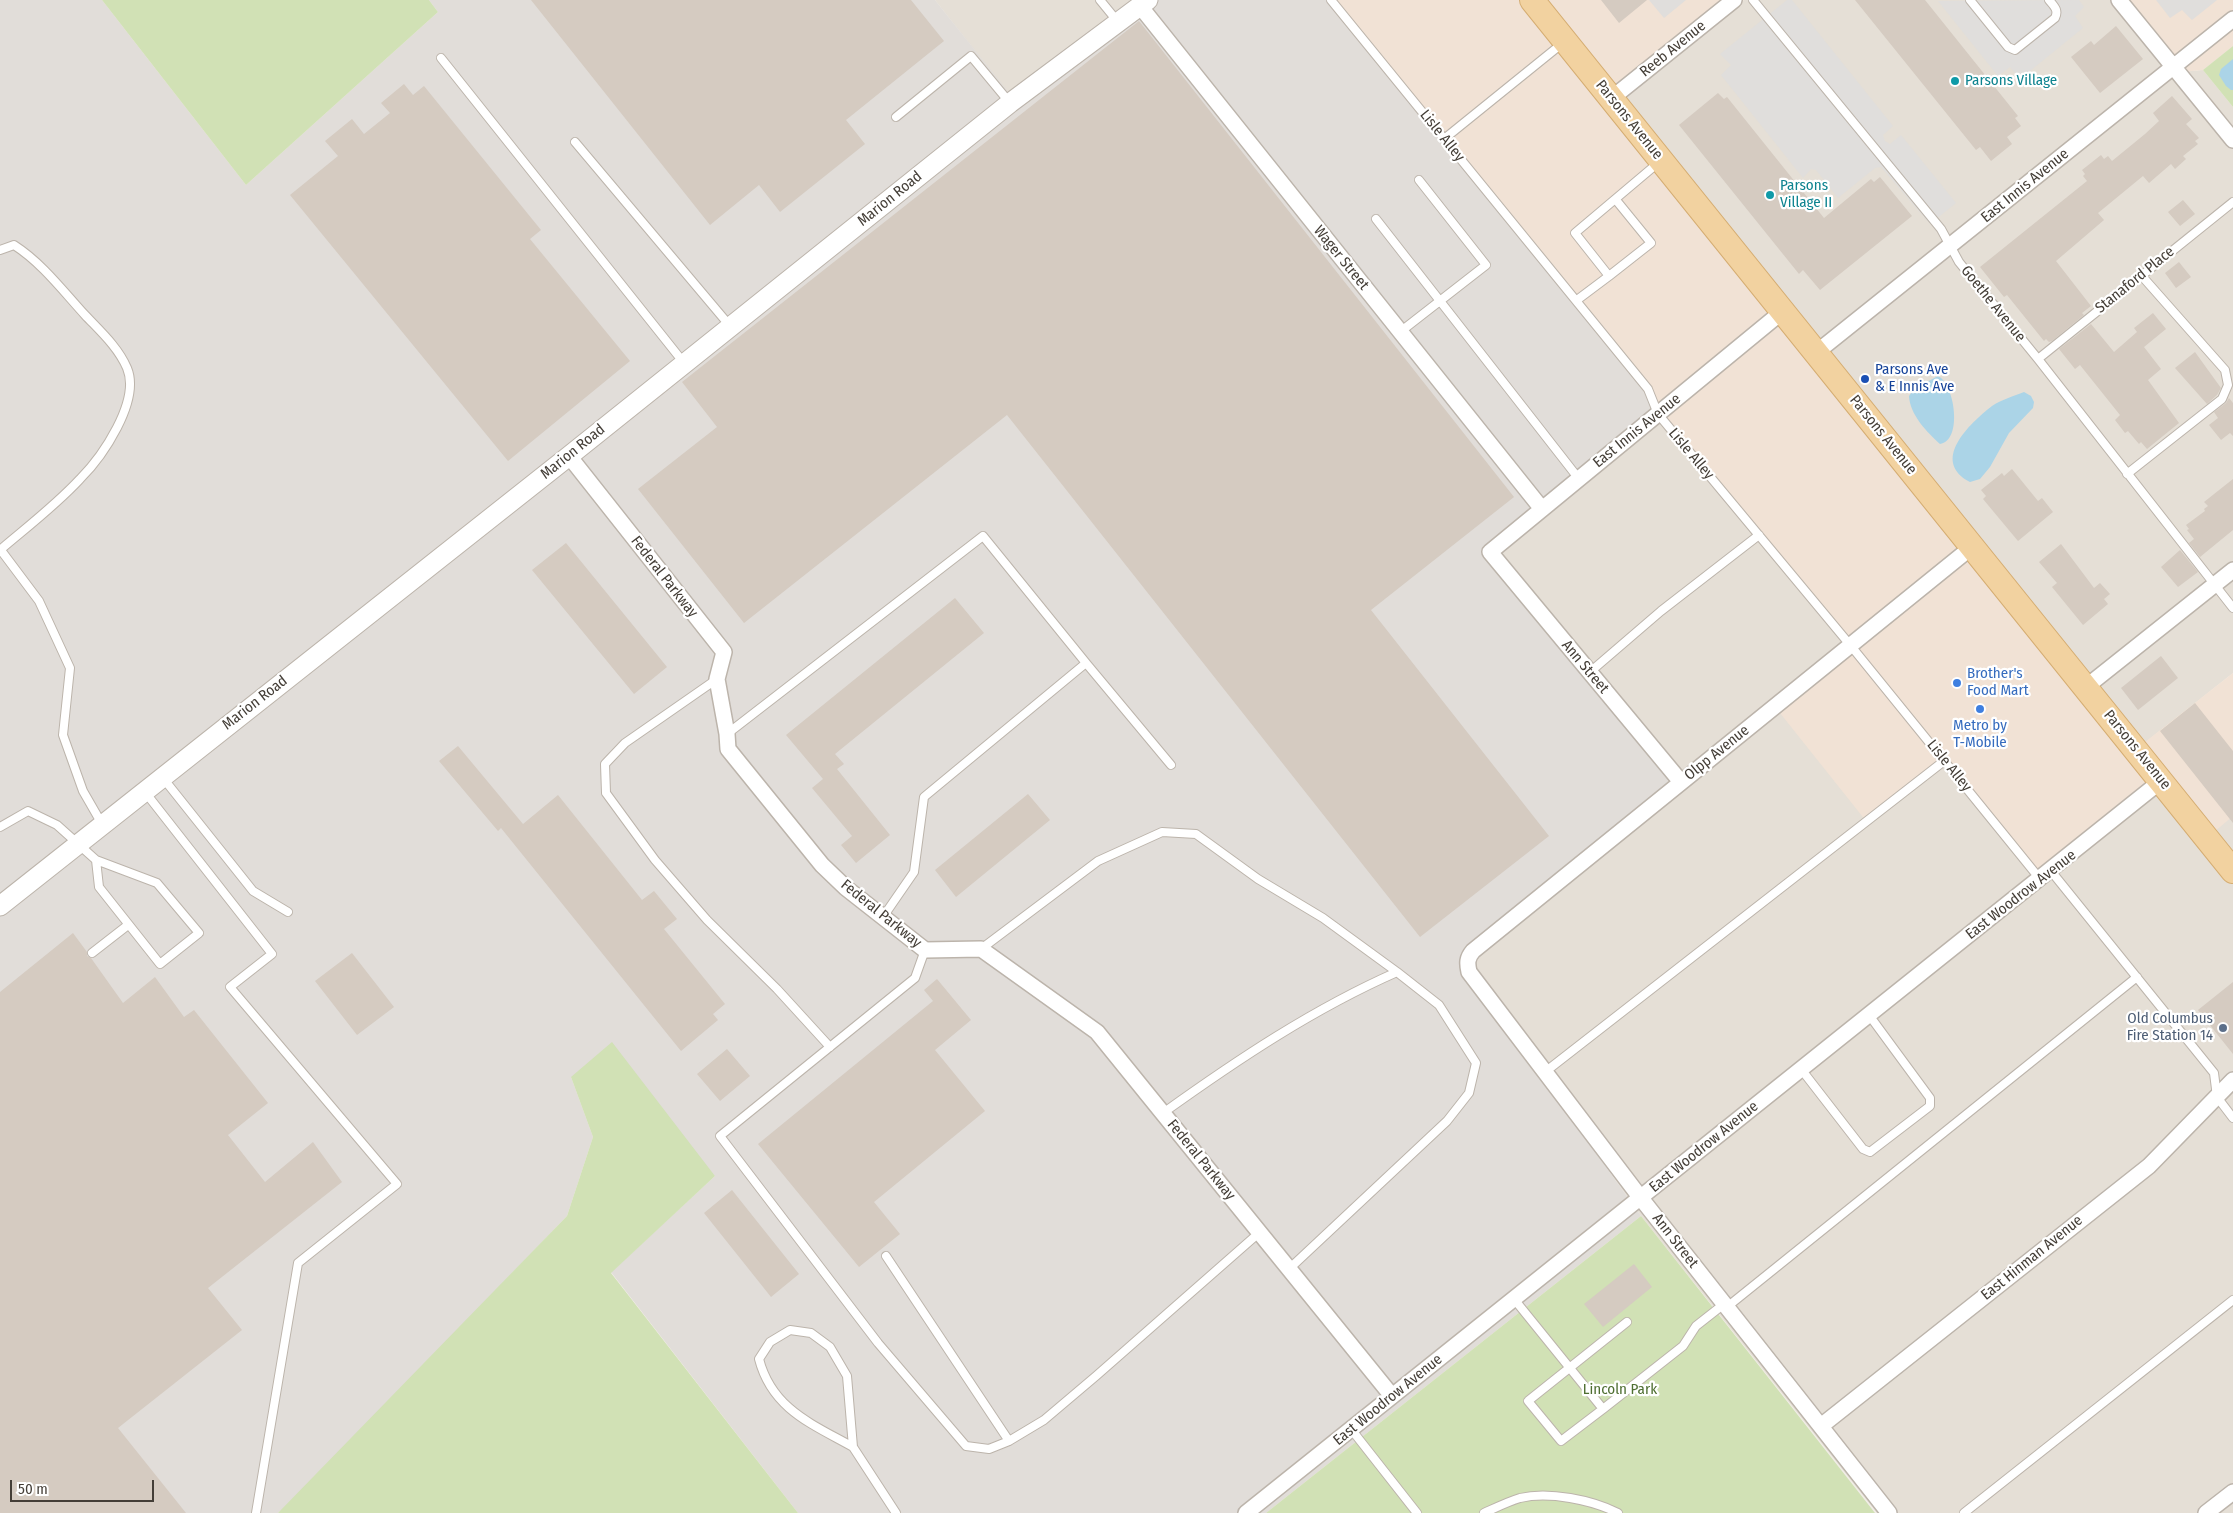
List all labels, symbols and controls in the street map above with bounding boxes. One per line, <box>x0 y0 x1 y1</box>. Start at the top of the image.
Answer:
street label: Reeb Avenue <box>1637 17 1709 81</box>
place label: Parsons Village <box>1965 72 2057 90</box>
marker: Parsons Village <box>1949 75 1961 87</box>
street label: Parsons Avenue <box>1592 77 1666 163</box>
street label: Lisle Alley <box>1416 106 1468 166</box>
street label: East Innis Avenue <box>1978 145 2072 227</box>
street label: Marion Road <box>854 168 926 230</box>
place label: Parsons Village II <box>1780 177 1832 212</box>
marker: Parsons Village II <box>1764 189 1776 201</box>
street label: Wager Street <box>1310 222 1372 294</box>
street label: Stanaford Place <box>2092 243 2178 317</box>
street label: Goethe Avenue <box>1957 262 2029 346</box>
place label: Parsons Ave & E Innis Ave <box>1875 361 1954 396</box>
marker: Parsons Ave & E Innis Ave <box>1859 373 1871 385</box>
street label: East Innis Avenue <box>1590 390 1684 472</box>
street label: Parsons Avenue <box>1846 392 1920 478</box>
street label: Marion Road <box>537 421 609 483</box>
street label: Lisle Alley <box>1664 425 1718 483</box>
street label: Federal Parkway <box>627 533 701 621</box>
street label: Ann Street <box>1558 637 1612 697</box>
place label: Brother's Food Mart <box>1967 665 2029 700</box>
street label: Marion Road <box>219 672 291 734</box>
marker: Brother's Food Mart <box>1951 677 1963 689</box>
marker: Metro by T-Mobile <box>1974 703 1986 715</box>
street label: Parsons Avenue <box>2100 707 2174 793</box>
place label: Metro by T-Mobile <box>1953 717 2007 752</box>
street label: Olpp Avenue <box>1681 721 1753 785</box>
street label: Lisle Alley <box>1923 736 1975 796</box>
street label: East Woodrow Avenue <box>1962 846 2080 944</box>
street label: Federal Parkway <box>837 876 925 952</box>
place label: Old Columbus Fire Station 14 <box>2127 1010 2213 1045</box>
marker: Old Columbus Fire Station 14 <box>2217 1022 2229 1034</box>
street label: East Woodrow Avenue <box>1646 1098 1762 1196</box>
street label: Federal Parkway <box>1163 1116 1239 1204</box>
street label: Ann Street <box>1648 1210 1702 1272</box>
street label: East Hinman Avenue <box>1978 1212 2086 1304</box>
street label: East Woodrow Avenue <box>1330 1351 1446 1449</box>
park label: Lincoln Park <box>1583 1381 1657 1399</box>
scale bar <box>12 1470 156 1502</box>
text: 50 m <box>18 1480 48 1498</box>

